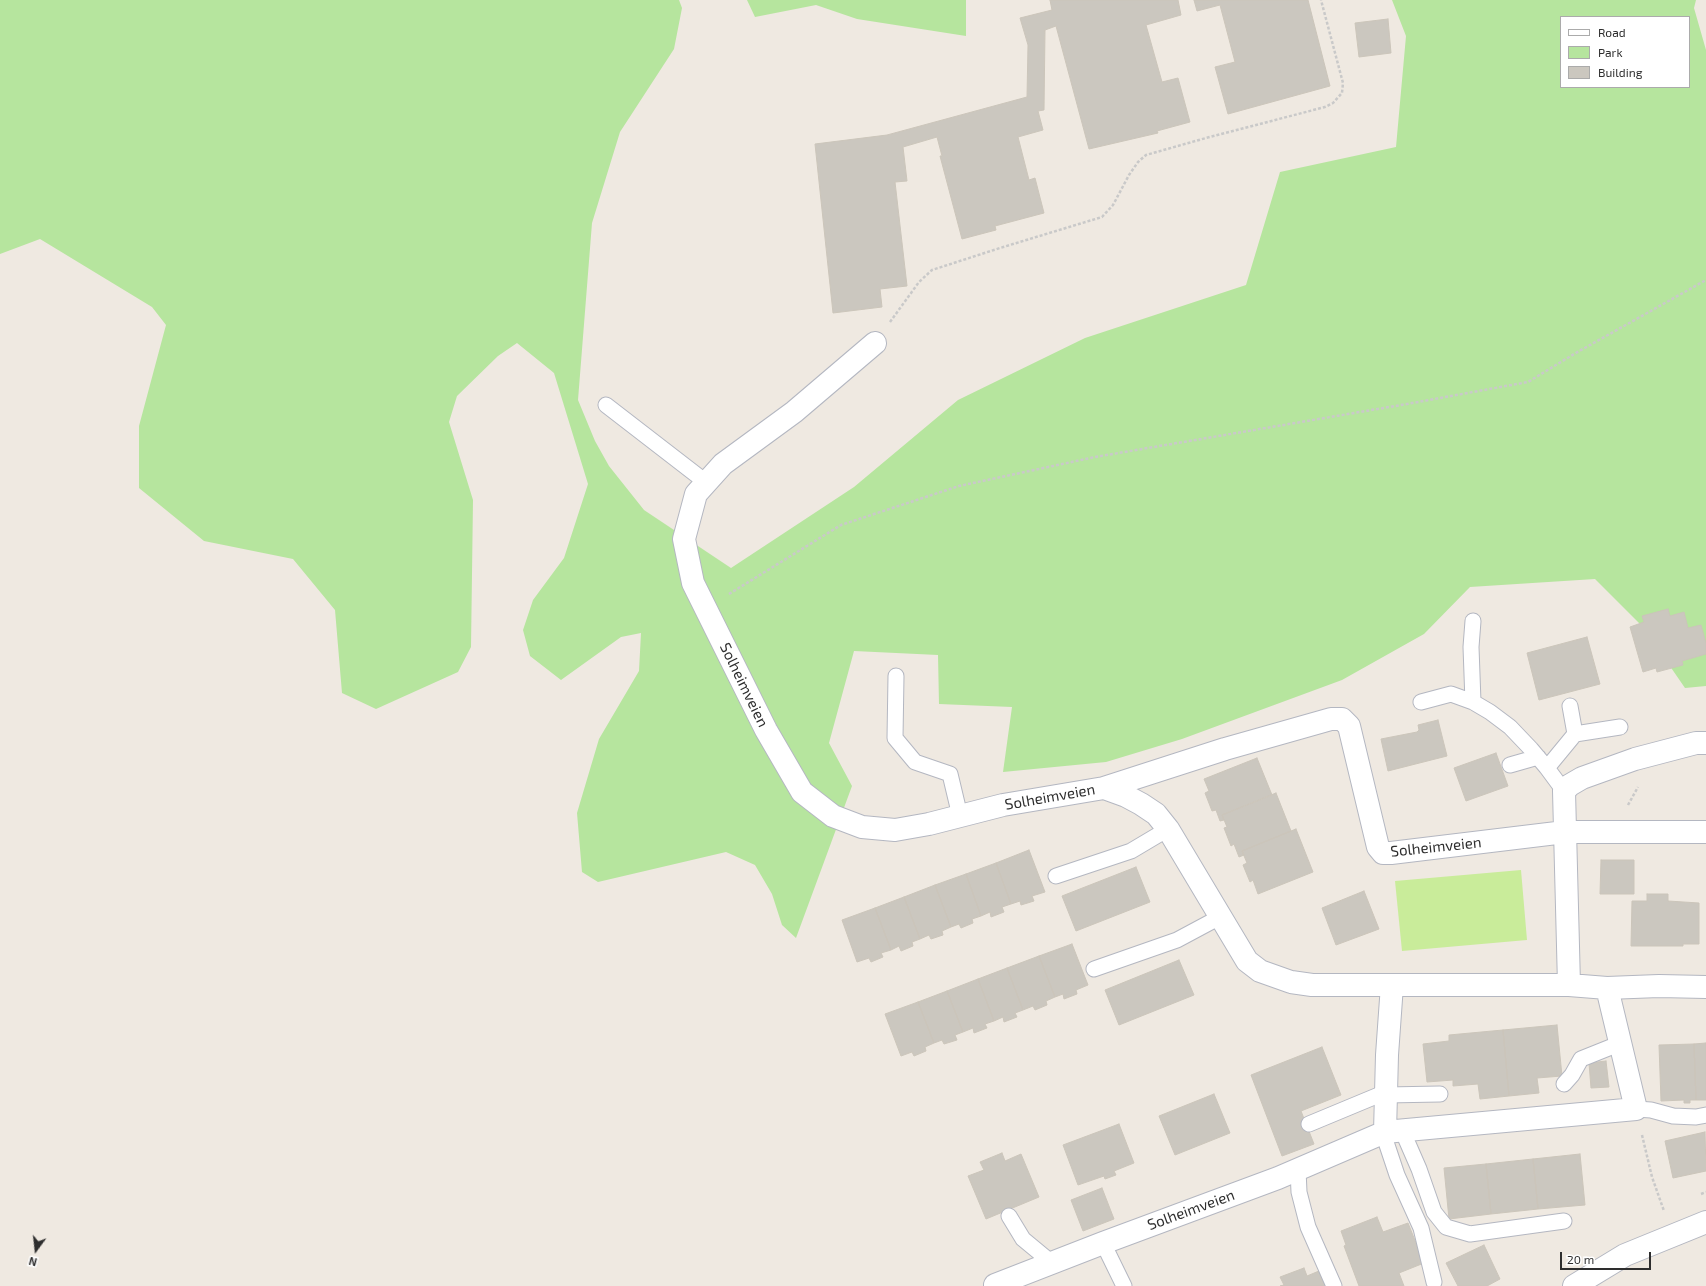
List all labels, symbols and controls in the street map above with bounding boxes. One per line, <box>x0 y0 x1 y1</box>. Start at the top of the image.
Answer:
legend <box>1560 16 1690 88</box>
text: Road <box>1598 25 1626 39</box>
text: Park <box>1598 45 1623 59</box>
text: Building <box>1598 65 1642 79</box>
street label: Solheimveien <box>716 640 772 730</box>
street label: Solheimveien <box>1003 780 1097 814</box>
street label: Solheimveien <box>1390 833 1482 861</box>
street label: Solheimveien <box>1145 1186 1237 1234</box>
north arrow <box>16 1230 56 1270</box>
scale bar <box>1562 1244 1653 1270</box>
text: 20 m <box>1567 1252 1594 1266</box>
text: N <box>27 1255 38 1269</box>

